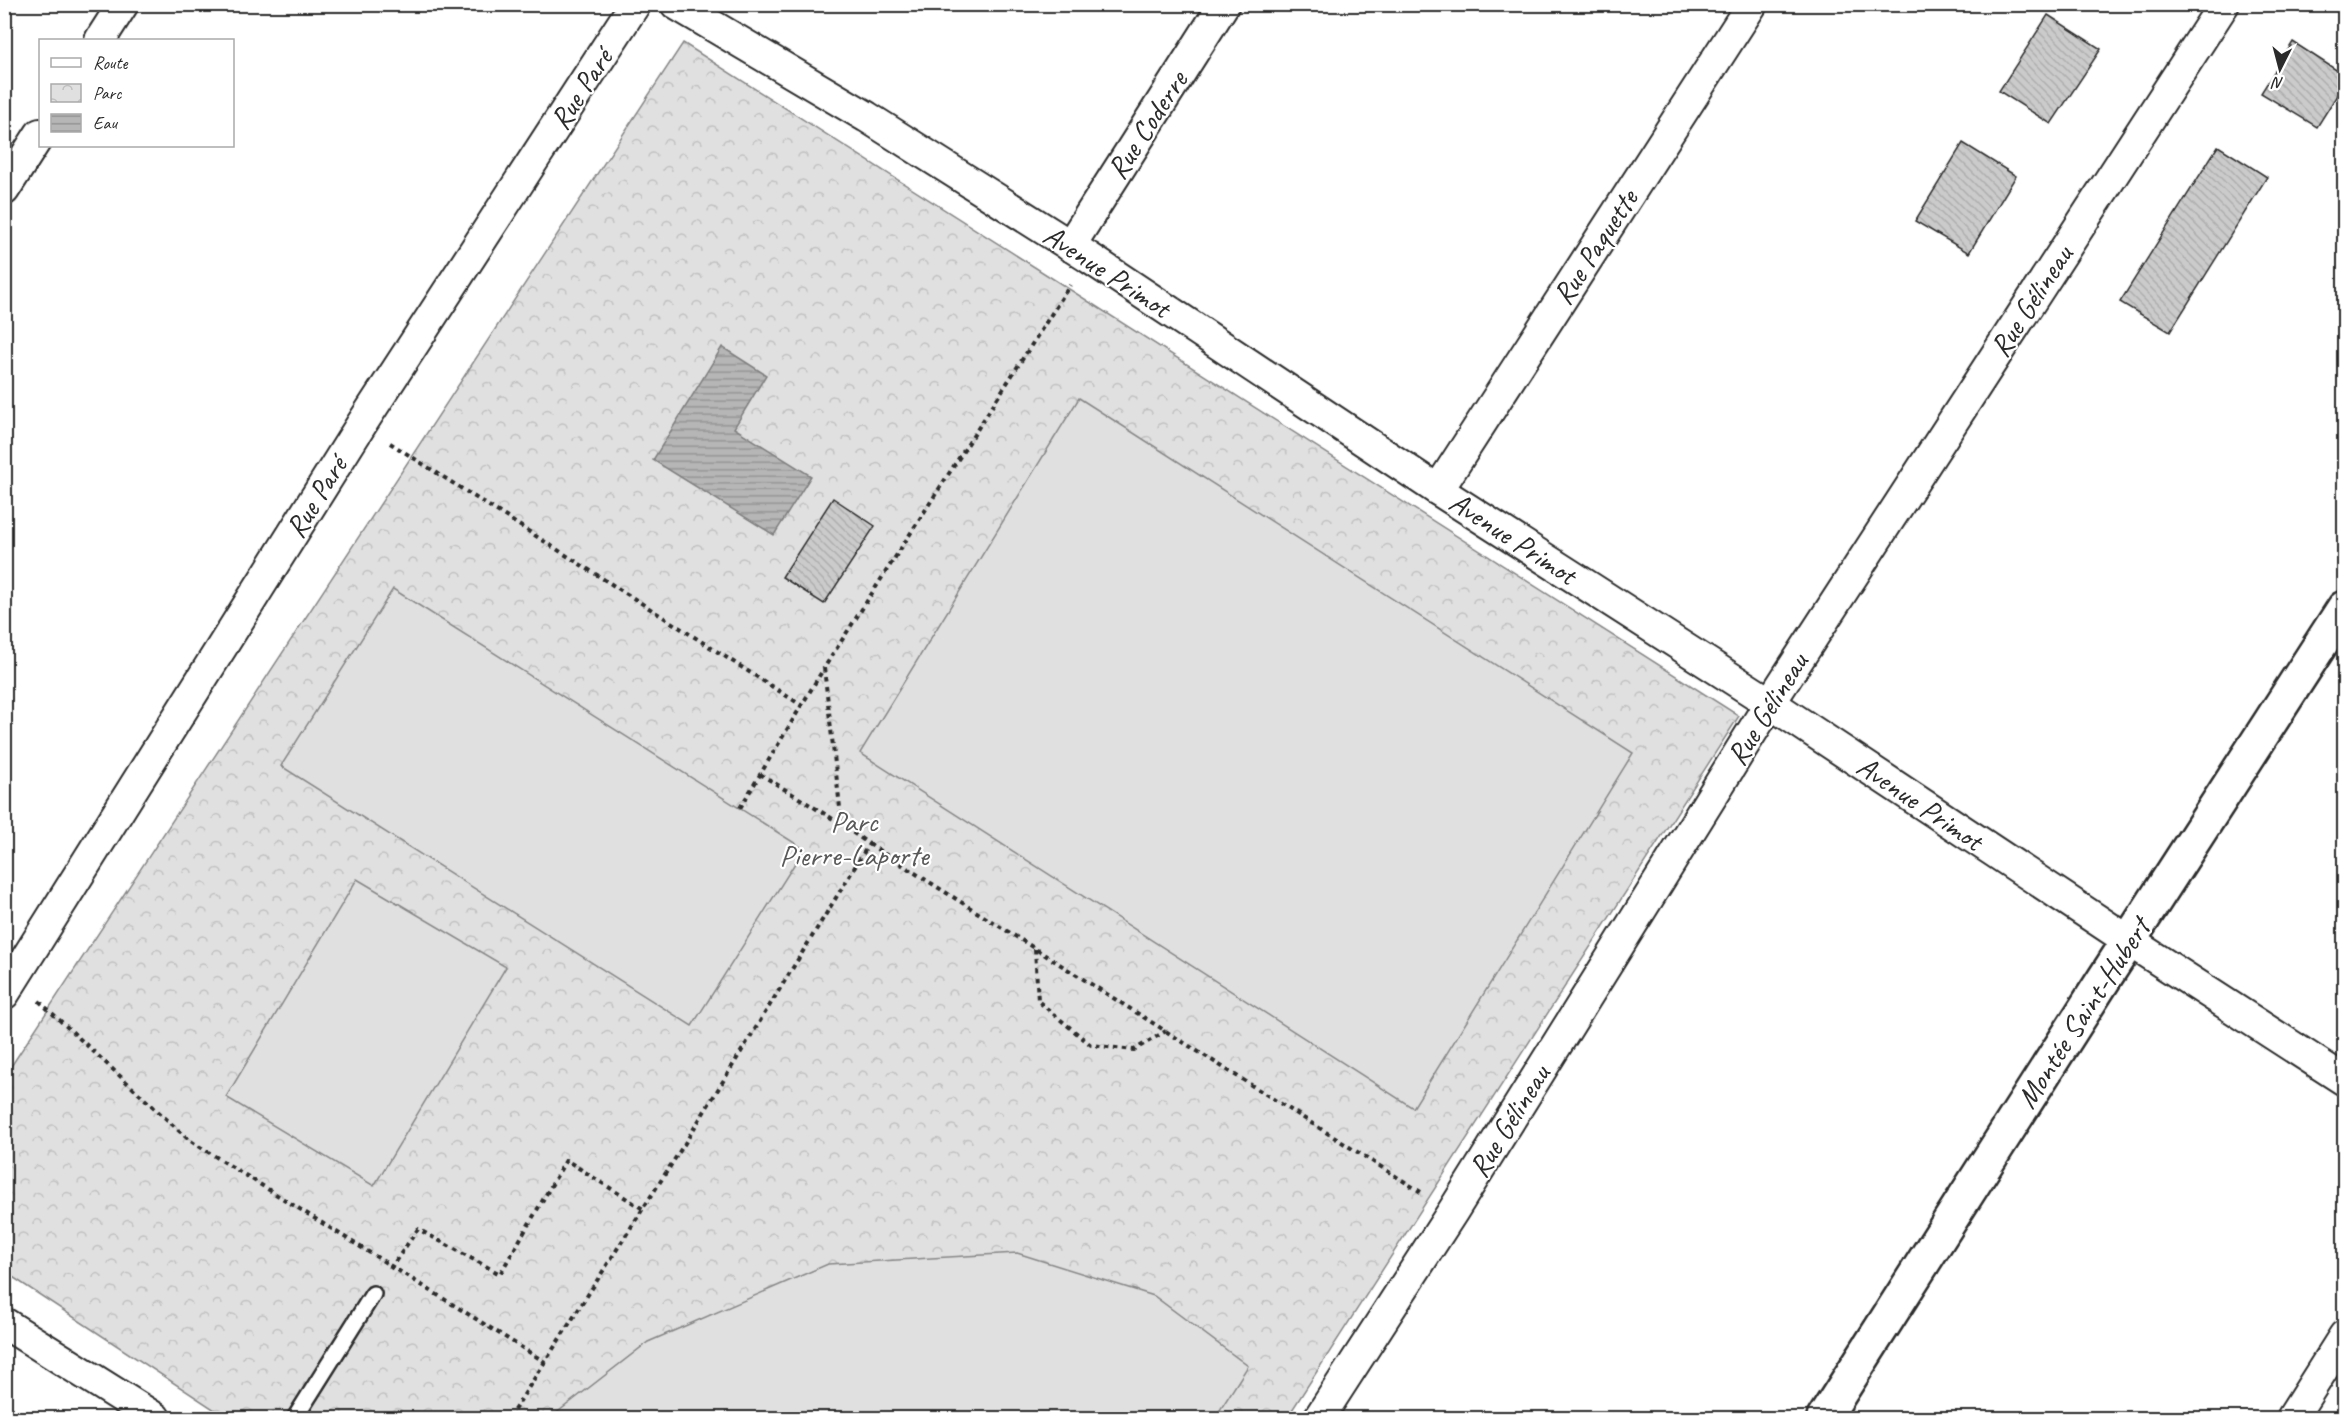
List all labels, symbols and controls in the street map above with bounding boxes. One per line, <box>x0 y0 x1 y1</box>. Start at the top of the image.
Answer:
street label: Rue Paré <box>541 38 623 137</box>
legend <box>39 39 234 147</box>
north arrow <box>2250 39 2310 99</box>
text: Route <box>93 52 128 74</box>
street label: Rue Coderre <box>1098 62 1197 186</box>
text: N <box>2269 72 2285 93</box>
text: Parc <box>93 82 122 104</box>
text: Eau <box>93 112 118 134</box>
street label: Rue Paquette <box>1544 180 1647 312</box>
street label: Avenue Primot <box>1036 216 1180 328</box>
street label: Rue Gélineau <box>1981 237 2082 364</box>
street label: Rue Paré <box>276 446 358 545</box>
street label: Avenue Primot <box>1442 483 1586 595</box>
street label: Rue Gélineau <box>1718 644 1817 772</box>
street label: Avenue Primot <box>1850 747 1993 861</box>
park label: Parc Pierre-Laporte <box>779 802 931 874</box>
street label: Montée Saint-Hubert <box>2007 907 2161 1115</box>
street label: Rue Gélineau <box>1460 1056 1559 1184</box>

